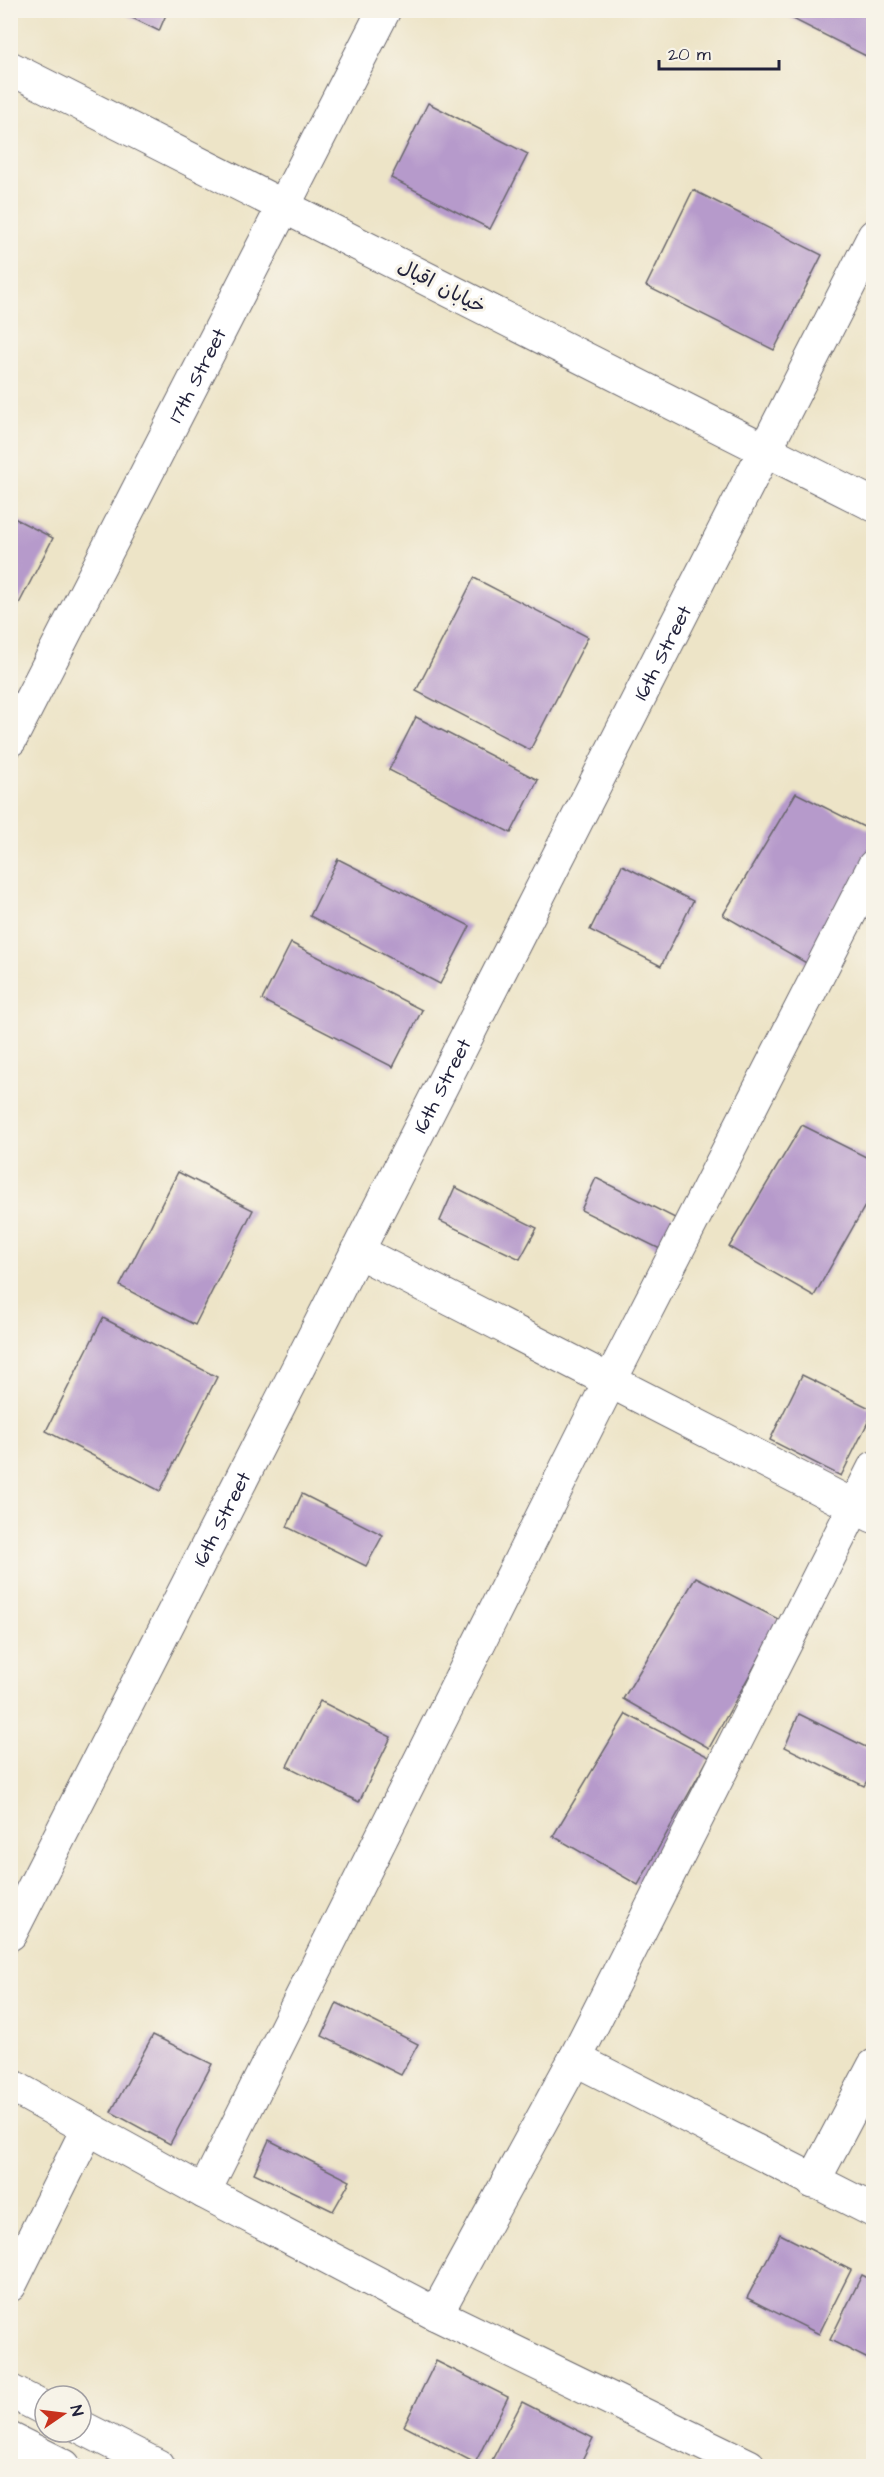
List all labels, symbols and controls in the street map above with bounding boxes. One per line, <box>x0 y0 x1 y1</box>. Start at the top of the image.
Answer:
scale bar <box>659 33 779 71</box>
text: 20 m <box>668 42 711 67</box>
street label: خیابان اقبال <box>393 253 490 321</box>
street label: 17th Street <box>162 323 234 428</box>
street label: 16th Street <box>627 601 699 705</box>
street label: 16th Street <box>407 1034 478 1138</box>
street label: 16th Street <box>186 1467 258 1571</box>
north arrow <box>33 2384 93 2444</box>
text: N <box>65 2403 88 2418</box>

